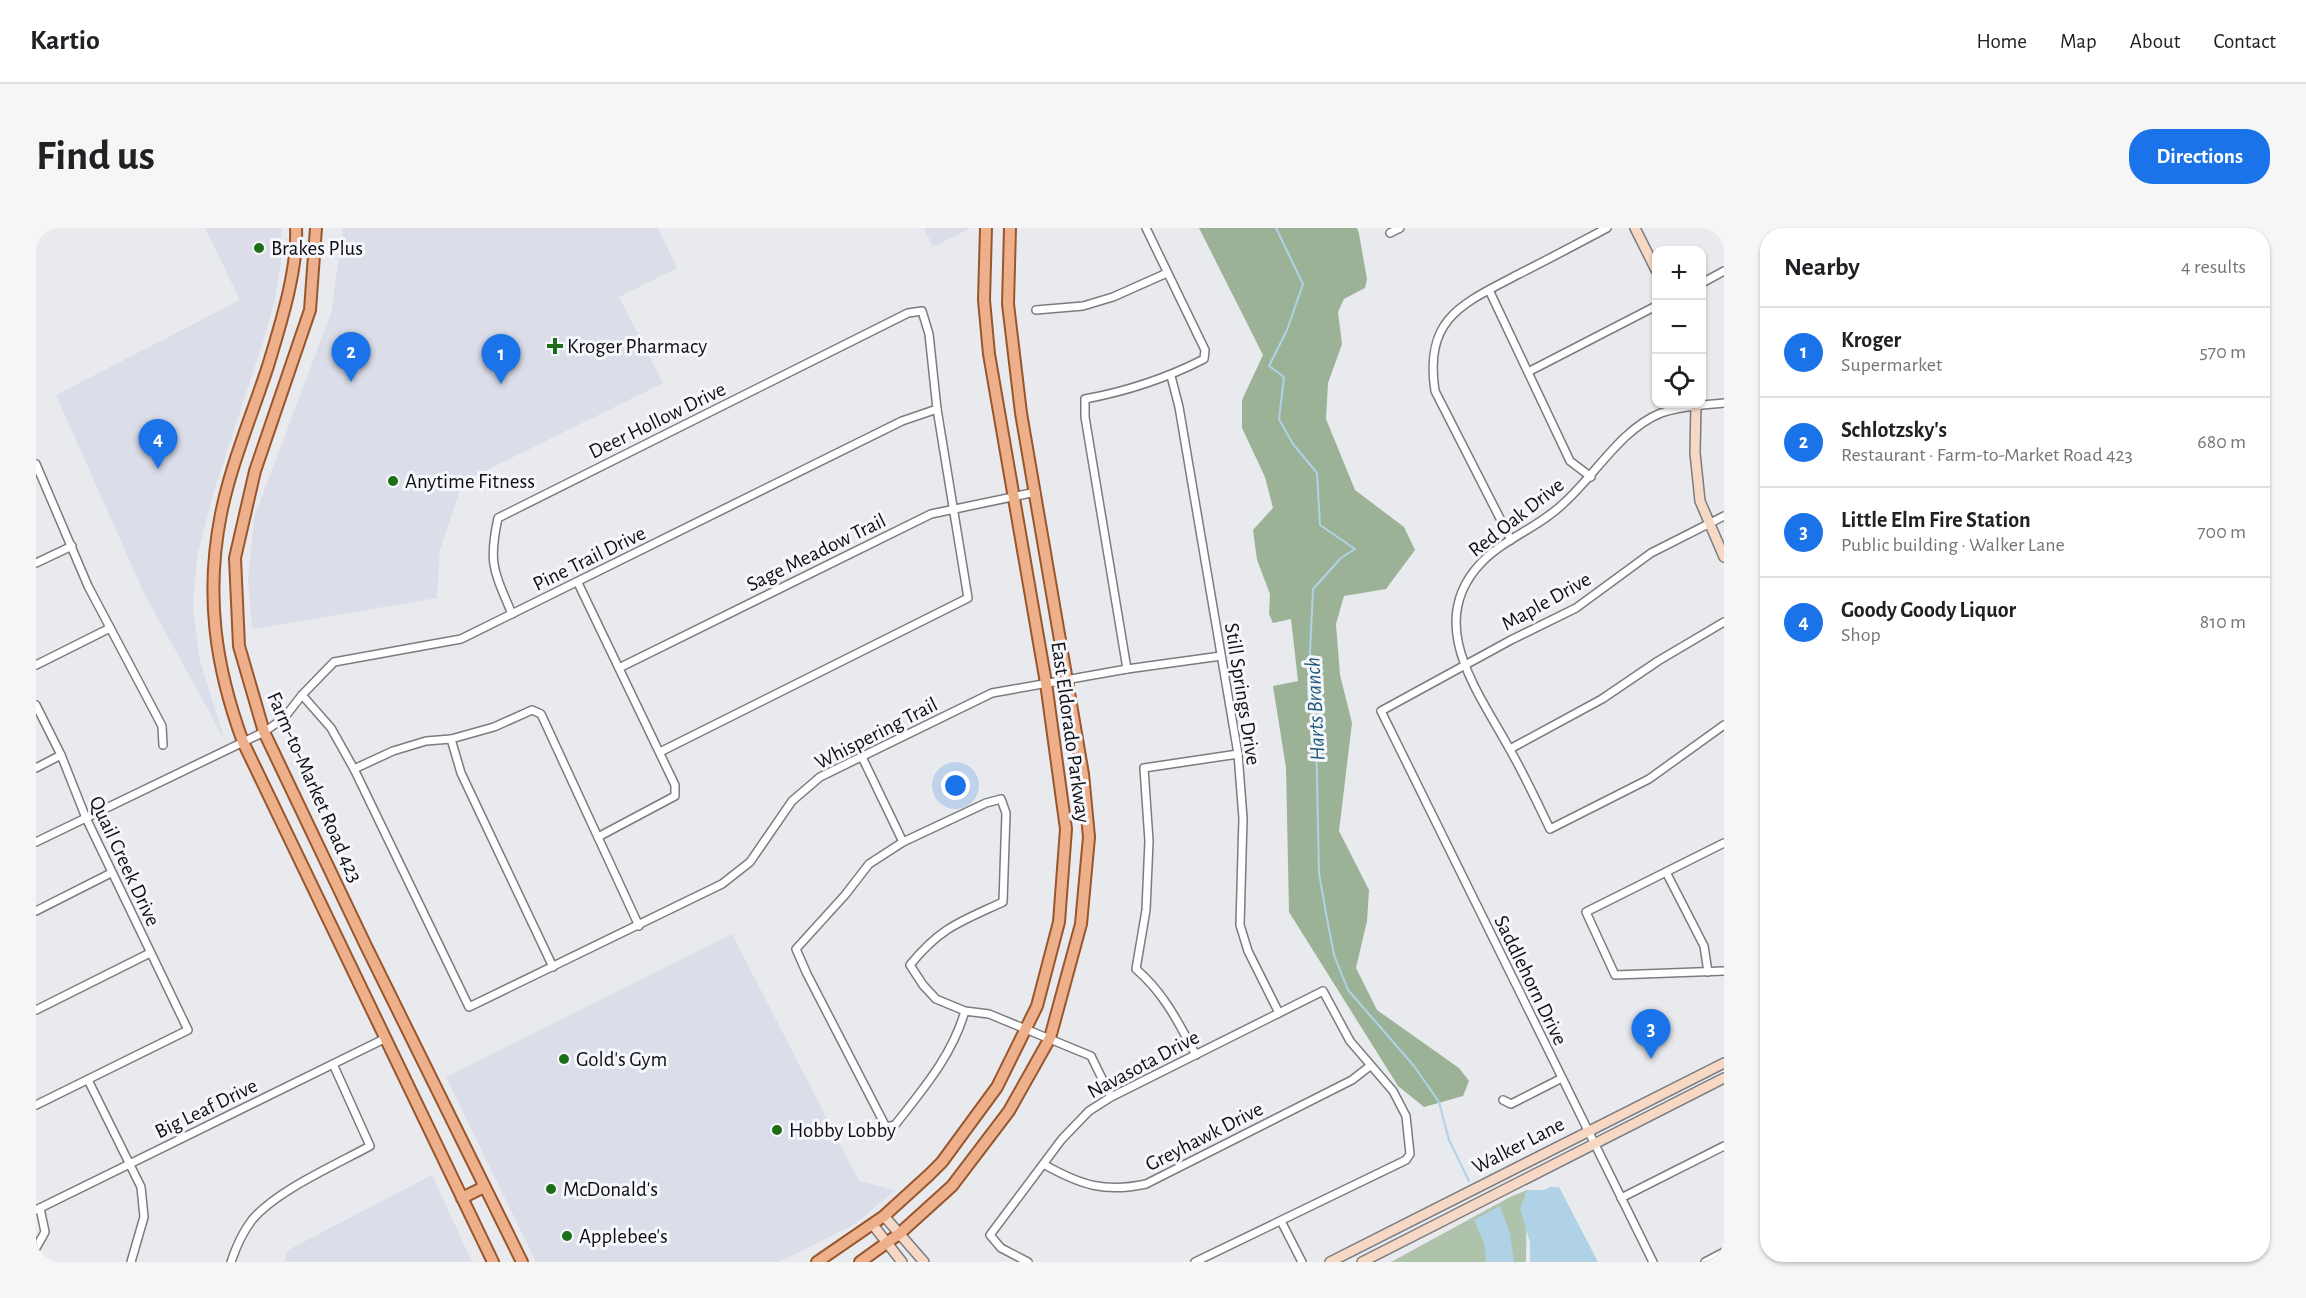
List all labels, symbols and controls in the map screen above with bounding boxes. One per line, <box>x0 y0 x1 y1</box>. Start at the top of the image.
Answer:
text: Kartio <box>30 27 100 55</box>
text: Home <box>1976 31 2027 52</box>
text: Map <box>2060 31 2097 52</box>
text: About <box>2130 31 2180 52</box>
text: Contact <box>2213 31 2276 52</box>
button: Directions <box>2129 129 2270 184</box>
text: Find us <box>36 135 155 177</box>
place label: Brakes Plus <box>271 238 363 259</box>
marker: Brakes Plus <box>252 241 266 255</box>
map controls <box>1652 246 1706 408</box>
button: + <box>1652 246 1706 300</box>
text: Nearby <box>1784 254 1860 280</box>
text: 4 results <box>2181 257 2246 277</box>
button: − <box>1652 300 1706 354</box>
text: Kroger <box>1841 329 1901 351</box>
pin: 2 <box>332 332 370 382</box>
pin: 1 <box>482 334 520 384</box>
place label: Kroger Pharmacy <box>567 336 707 357</box>
marker: Kroger Pharmacy <box>548 339 562 353</box>
text: 1 <box>1800 342 1807 362</box>
text: 570 m <box>2199 342 2246 362</box>
button: locate <box>1652 354 1706 408</box>
text: Supermarket <box>1841 355 1942 375</box>
street label: Deer Hollow Drive <box>586 378 729 463</box>
text: Schlotzsky's <box>1841 419 1947 441</box>
pin: 4 <box>138 420 178 469</box>
text: 2 <box>1799 432 1808 452</box>
text: 680 m <box>2197 432 2246 452</box>
text: Restaurant · Farm-to-Market Road 423 <box>1841 445 2133 465</box>
place label: Anytime Fitness <box>405 471 535 492</box>
marker: Anytime Fitness <box>386 474 400 488</box>
street label: Red Oak Drive <box>1465 474 1568 561</box>
text: Little Elm Fire Station <box>1841 509 2031 531</box>
street label: Sage Meadow Trail <box>743 510 889 595</box>
street label: Pine Trail Drive <box>530 522 649 595</box>
text: 3 <box>1799 522 1808 542</box>
text: 700 m <box>2197 522 2246 542</box>
text: Public building · Walker Lane <box>1841 535 2065 555</box>
street label: Maple Drive <box>1498 568 1595 635</box>
text: Goody Goody Liquor <box>1841 599 2016 621</box>
text: 4 <box>1798 612 1809 632</box>
text: 810 m <box>2200 612 2246 632</box>
street label: Still Springs Drive <box>1221 621 1264 767</box>
text: Shop <box>1841 625 1881 645</box>
street label: East Eldorado Parkway <box>1047 640 1094 824</box>
water label: Harts Branch <box>1301 656 1329 761</box>
street label: Farm-to-Market Road 423 <box>263 689 366 885</box>
street label: Whispering Trail <box>812 694 941 773</box>
your location <box>941 771 970 800</box>
street label: Quail Creek Drive <box>85 793 164 930</box>
street label: Saddlehorn Drive <box>1490 912 1571 1048</box>
pin: 3 <box>1632 1010 1670 1059</box>
street label: Navasota Drive <box>1084 1026 1203 1103</box>
place label: Gold's Gym <box>576 1049 667 1070</box>
marker: Gold's Gym <box>557 1052 571 1066</box>
street label: Big Leaf Drive <box>152 1075 261 1142</box>
street label: Greyhawk Drive <box>1142 1098 1266 1175</box>
street label: Walker Lane <box>1469 1113 1568 1178</box>
place label: Hobby Lobby <box>789 1120 896 1141</box>
marker: Hobby Lobby <box>770 1123 784 1137</box>
place label: McDonald's <box>563 1179 658 1200</box>
marker: McDonald's <box>544 1182 558 1196</box>
place label: Applebee's <box>579 1226 668 1247</box>
marker: Applebee's <box>560 1229 574 1243</box>

